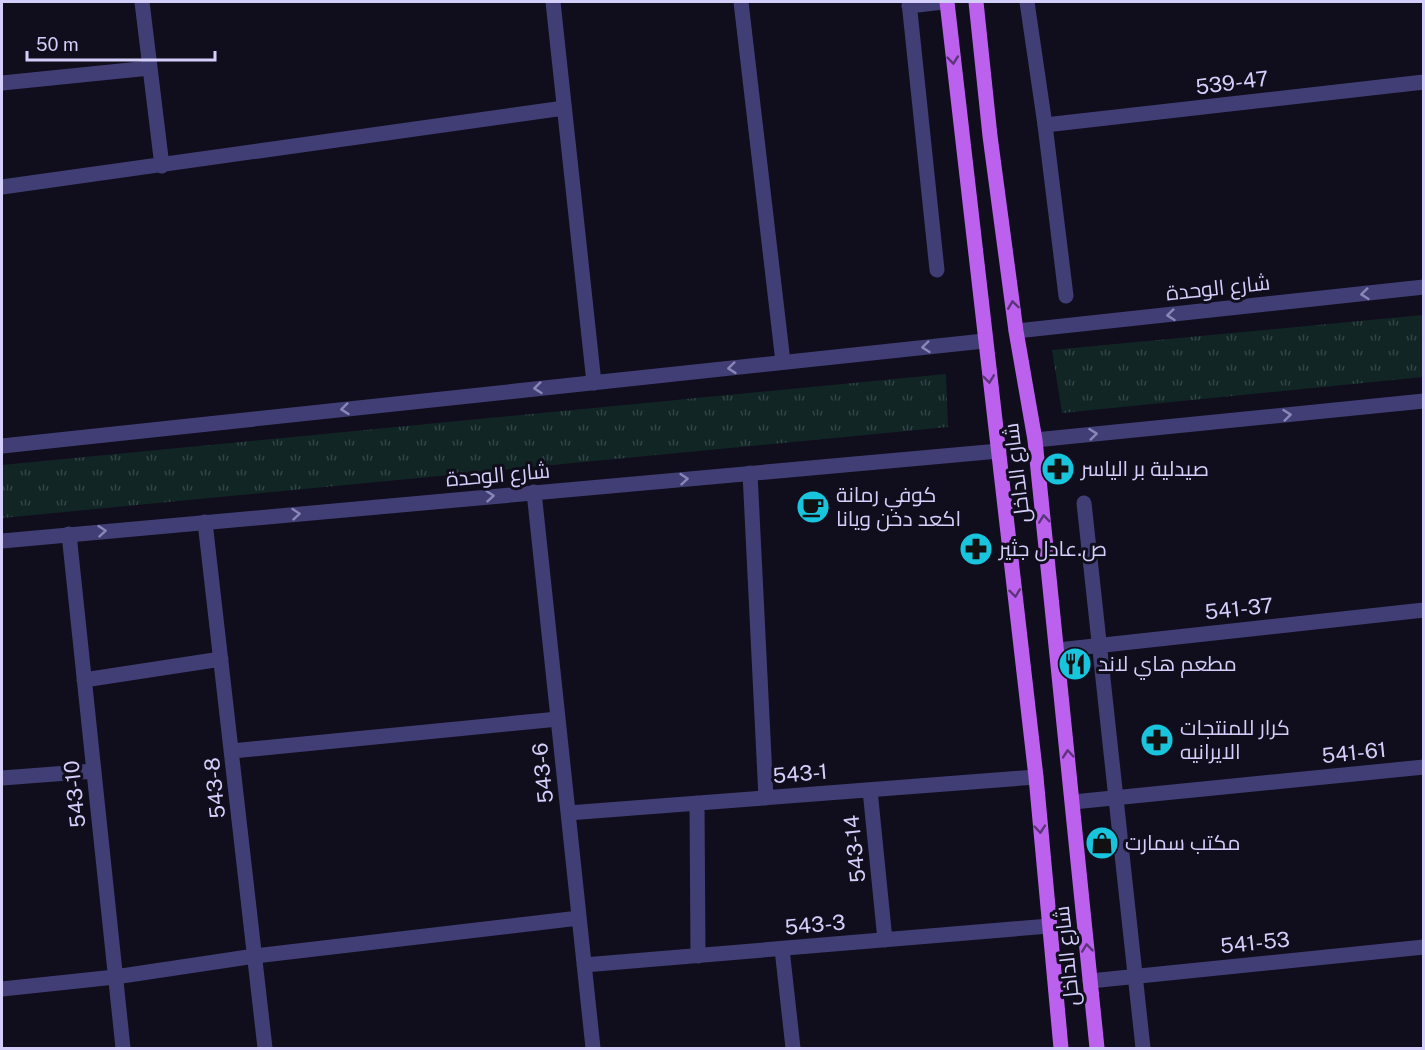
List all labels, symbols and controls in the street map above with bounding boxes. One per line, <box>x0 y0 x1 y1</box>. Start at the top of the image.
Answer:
scale bar <box>27 24 214 62</box>
text: 50 m <box>36 34 79 55</box>
one-way arrow <box>946 55 959 64</box>
street label: 539-47 <box>1194 66 1270 99</box>
street label: شارع الوحدة <box>1165 270 1271 307</box>
one-way arrow <box>1361 287 1370 300</box>
one-way arrow <box>1007 300 1019 310</box>
one-way arrow <box>1167 308 1176 320</box>
one-way arrow <box>922 340 931 353</box>
one-way arrow <box>728 361 737 374</box>
one-way arrow <box>983 374 995 383</box>
one-way arrow <box>534 382 543 394</box>
one-way arrow <box>340 402 349 415</box>
one-way arrow <box>1283 409 1292 422</box>
street label: شارع الداخل <box>998 421 1037 524</box>
one-way arrow <box>1089 428 1098 441</box>
pharmacy icon: صيدلية بر الياسر <box>1040 451 1076 487</box>
place label: صيدلية بر الياسر <box>1080 456 1209 481</box>
street label: شارع الوحدة <box>445 457 551 494</box>
one-way arrow <box>680 473 689 486</box>
place label: كوفي رمانة اكعد دخن ويانا <box>836 482 961 532</box>
cafe icon: كوفي رمانة اكعد دخن ويانا <box>795 489 831 525</box>
one-way arrow <box>486 490 495 503</box>
one-way arrow <box>291 508 300 521</box>
one-way arrow <box>1038 514 1050 523</box>
one-way arrow <box>97 525 106 538</box>
pharmacy icon: ص.عادل جثير <box>958 531 994 567</box>
place label: ص.عادل جثير <box>998 536 1107 562</box>
one-way arrow <box>1008 589 1021 598</box>
street label: 541-37 <box>1204 592 1274 625</box>
restaurant icon: مطعم هاي لاند <box>1057 646 1093 682</box>
place label: مطعم هاي لاند <box>1098 651 1237 680</box>
place label: كرار للمنتجات الايرانيه <box>1180 715 1290 764</box>
pharmacy icon: كرار للمنتجات الايرانيه <box>1139 722 1175 758</box>
street label: 541-61 <box>1320 737 1387 768</box>
street label: 543-6 <box>527 741 558 805</box>
one-way arrow <box>1062 750 1075 759</box>
street label: 543-8 <box>199 756 230 820</box>
street label: 543-10 <box>59 759 90 829</box>
street label: 543-1 <box>772 759 828 788</box>
street label: 543-14 <box>839 814 870 884</box>
one-way arrow <box>1033 824 1046 833</box>
shop icon: مكتب سمارت <box>1084 825 1120 861</box>
place label: مكتب سمارت <box>1125 830 1241 855</box>
street label: شارع الداخل <box>1049 905 1086 1007</box>
street label: 543-3 <box>783 909 846 940</box>
street label: 541-53 <box>1219 926 1291 959</box>
one-way arrow <box>1081 944 1094 953</box>

